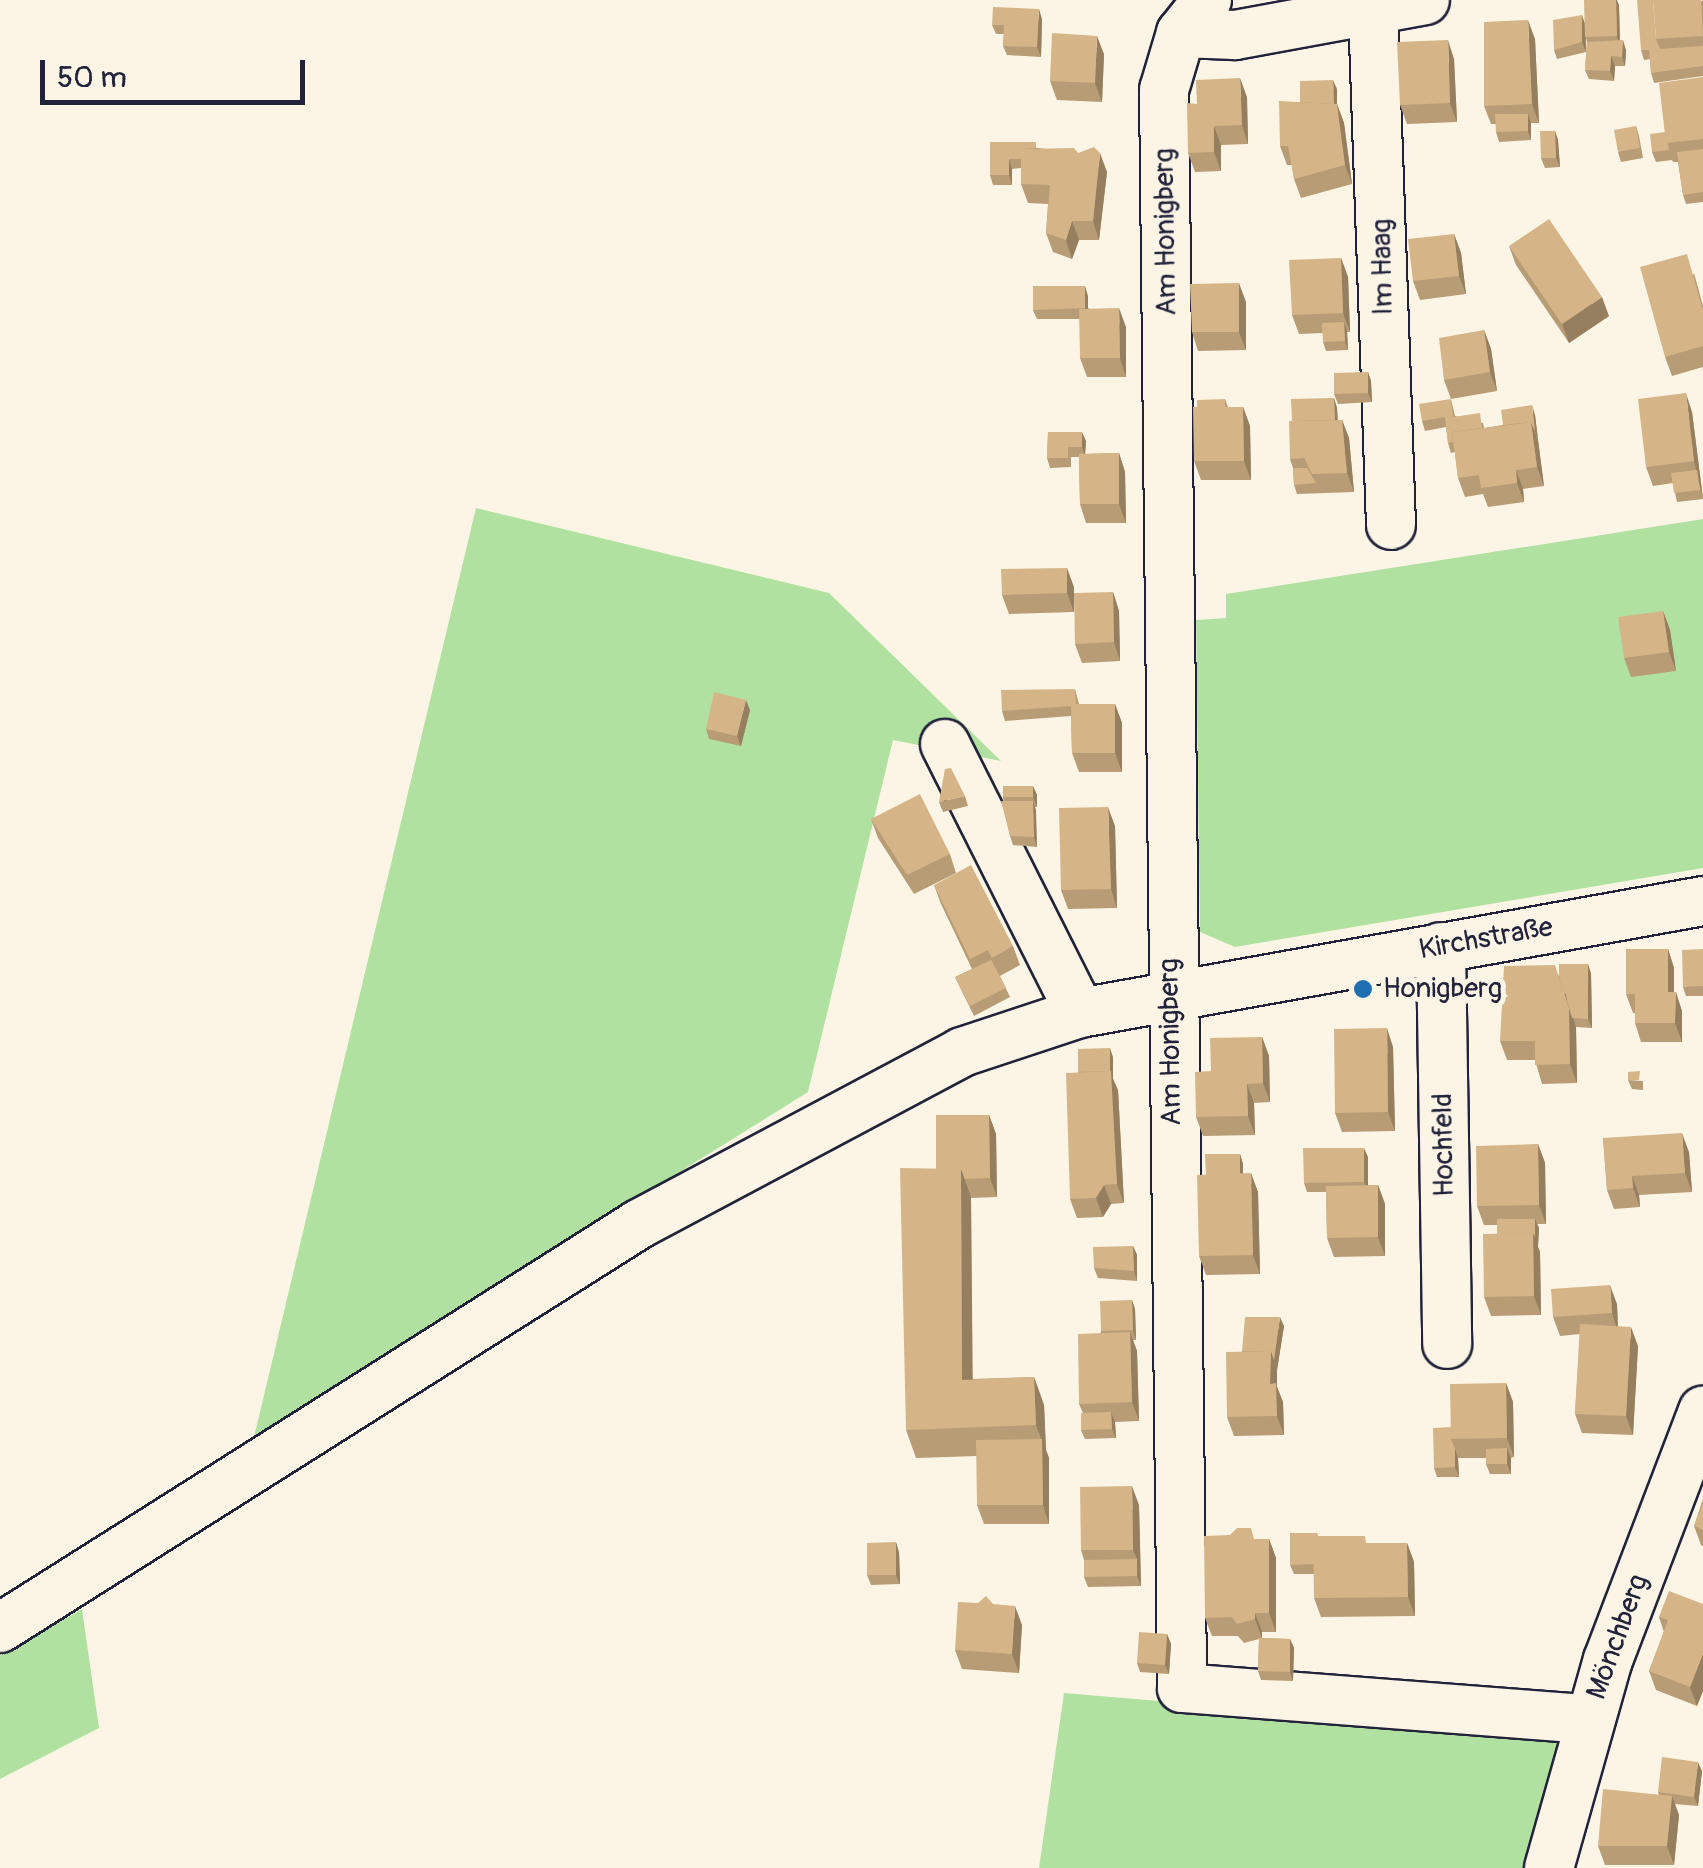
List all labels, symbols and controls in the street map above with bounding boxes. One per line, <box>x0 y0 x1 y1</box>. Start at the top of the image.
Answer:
scale bar <box>45 40 310 102</box>
text: 50 m <box>57 59 127 96</box>
street label: Am Honigberg <box>1148 148 1184 316</box>
street label: Im Haag <box>1365 218 1401 316</box>
street label: Kirchstraße <box>1417 911 1555 967</box>
street label: Am Honigberg <box>1153 958 1189 1126</box>
place label: Honigberg <box>1383 972 1502 1006</box>
marker: Honigberg <box>1352 978 1374 1000</box>
street label: Hochfeld <box>1426 1093 1462 1197</box>
street label: Mönchberg <box>1580 1570 1656 1704</box>

